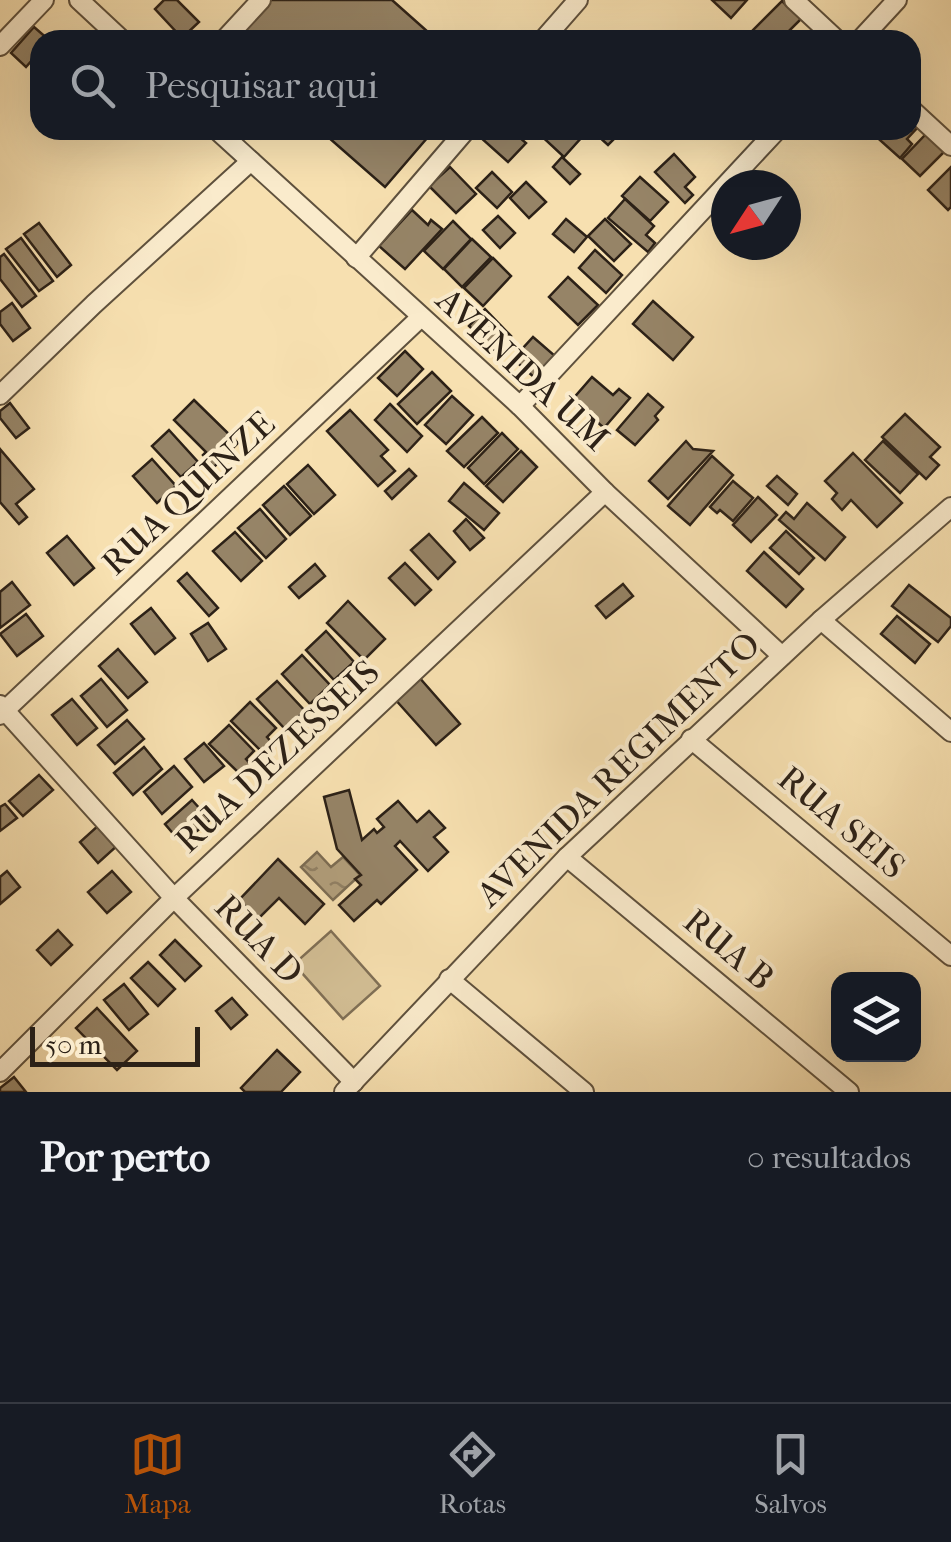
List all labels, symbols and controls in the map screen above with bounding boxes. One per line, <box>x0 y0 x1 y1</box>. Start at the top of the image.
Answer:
search box <box>30 30 921 140</box>
icon: search <box>65 58 120 113</box>
text: Pesquisar aqui <box>145 63 378 108</box>
north arrow <box>711 170 801 260</box>
street label: AVENIDA UM <box>427 278 617 459</box>
street label: RUA QUINZE <box>94 403 283 584</box>
street label: AVENIDA REGIMENTO <box>467 624 768 917</box>
street label: RUA DEZESSEIS <box>167 652 388 861</box>
street label: RUA SEIS <box>770 758 913 887</box>
street label: RUA D <box>206 886 311 993</box>
street label: RUA B <box>676 900 782 999</box>
map controls <box>831 972 921 1062</box>
button: layers <box>831 972 921 1062</box>
scale bar <box>30 1022 200 1066</box>
text: 50 m <box>45 1028 102 1061</box>
text: Por perto <box>40 1133 210 1182</box>
text: 0 resultados <box>747 1139 911 1176</box>
tab: Mapa <box>124 1427 191 1520</box>
tab: Rotas <box>439 1427 506 1520</box>
tab: Salvos <box>754 1427 827 1520</box>

